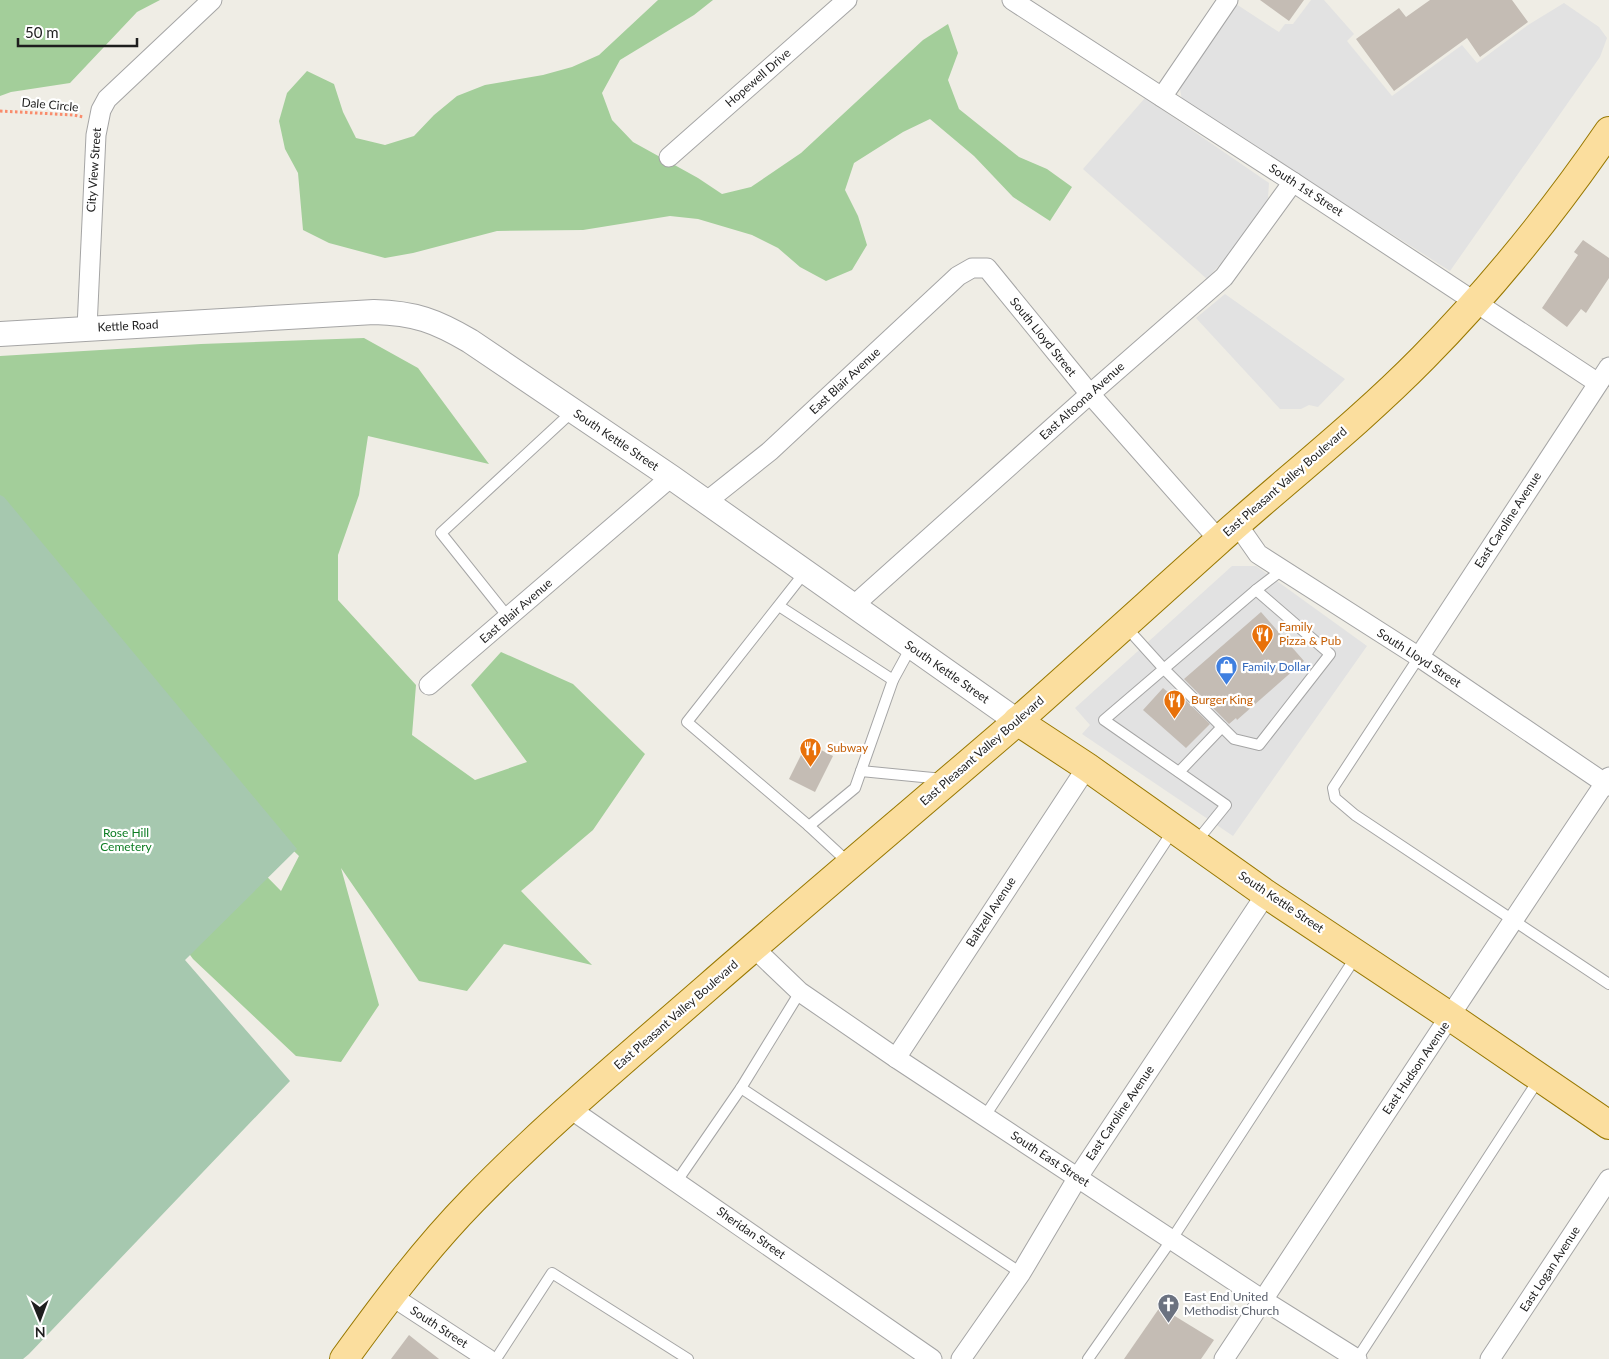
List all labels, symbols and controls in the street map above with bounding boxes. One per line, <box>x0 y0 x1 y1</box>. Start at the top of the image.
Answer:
scale bar <box>18 15 136 47</box>
text: 50 m <box>25 23 59 41</box>
street label: Hopewell Drive <box>722 45 793 110</box>
street label: Dale Circle <box>21 95 79 114</box>
street label: City View Street <box>83 126 104 213</box>
street label: South 1st Street <box>1266 160 1347 219</box>
street label: South Lloyd Street <box>1007 294 1080 380</box>
street label: Kettle Road <box>97 316 159 335</box>
street label: East Blair Avenue <box>806 344 883 417</box>
street label: East Altoona Avenue <box>1036 359 1127 443</box>
street label: South Kettle Street <box>571 405 662 474</box>
street label: East Pleasant Valley Boulevard <box>1220 424 1350 540</box>
street label: East Caroline Avenue <box>1471 469 1544 571</box>
street label: East Blair Avenue <box>476 575 555 646</box>
place label: Family Pizza & Pub <box>1279 619 1341 648</box>
restaurant icon: Family Pizza & Pub <box>1251 622 1275 653</box>
street label: South Lloyd Street <box>1374 625 1465 691</box>
street label: South Kettle Street <box>902 637 993 707</box>
shop icon: Family Dollar <box>1214 655 1238 686</box>
place label: Family Dollar <box>1242 659 1311 674</box>
restaurant icon: Burger King <box>1163 688 1187 719</box>
place label: Burger King <box>1191 692 1253 707</box>
street label: East Pleasant Valley Boulevard <box>917 693 1047 809</box>
restaurant icon: Subway <box>799 736 823 767</box>
place label: Subway <box>827 740 869 755</box>
park label: Rose Hill Cemetery <box>100 825 153 854</box>
street label: South Kettle Street <box>1236 867 1327 936</box>
street label: Baltzell Avenue <box>962 874 1019 950</box>
street label: East Pleasant Valley Boulevard <box>611 957 741 1073</box>
street label: East Hudson Avenue <box>1379 1018 1452 1117</box>
street label: East Caroline Avenue <box>1082 1062 1157 1163</box>
street label: South East Street <box>1008 1128 1093 1190</box>
street label: Sheridan Street <box>714 1203 789 1262</box>
street label: East Logan Avenue <box>1516 1223 1583 1314</box>
place label: East End United Methodist Church <box>1184 1289 1279 1318</box>
church icon: East End United Methodist Church <box>1156 1292 1180 1323</box>
north arrow <box>15 1294 65 1344</box>
street label: South Street <box>408 1302 471 1351</box>
text: N <box>35 1324 46 1341</box>

